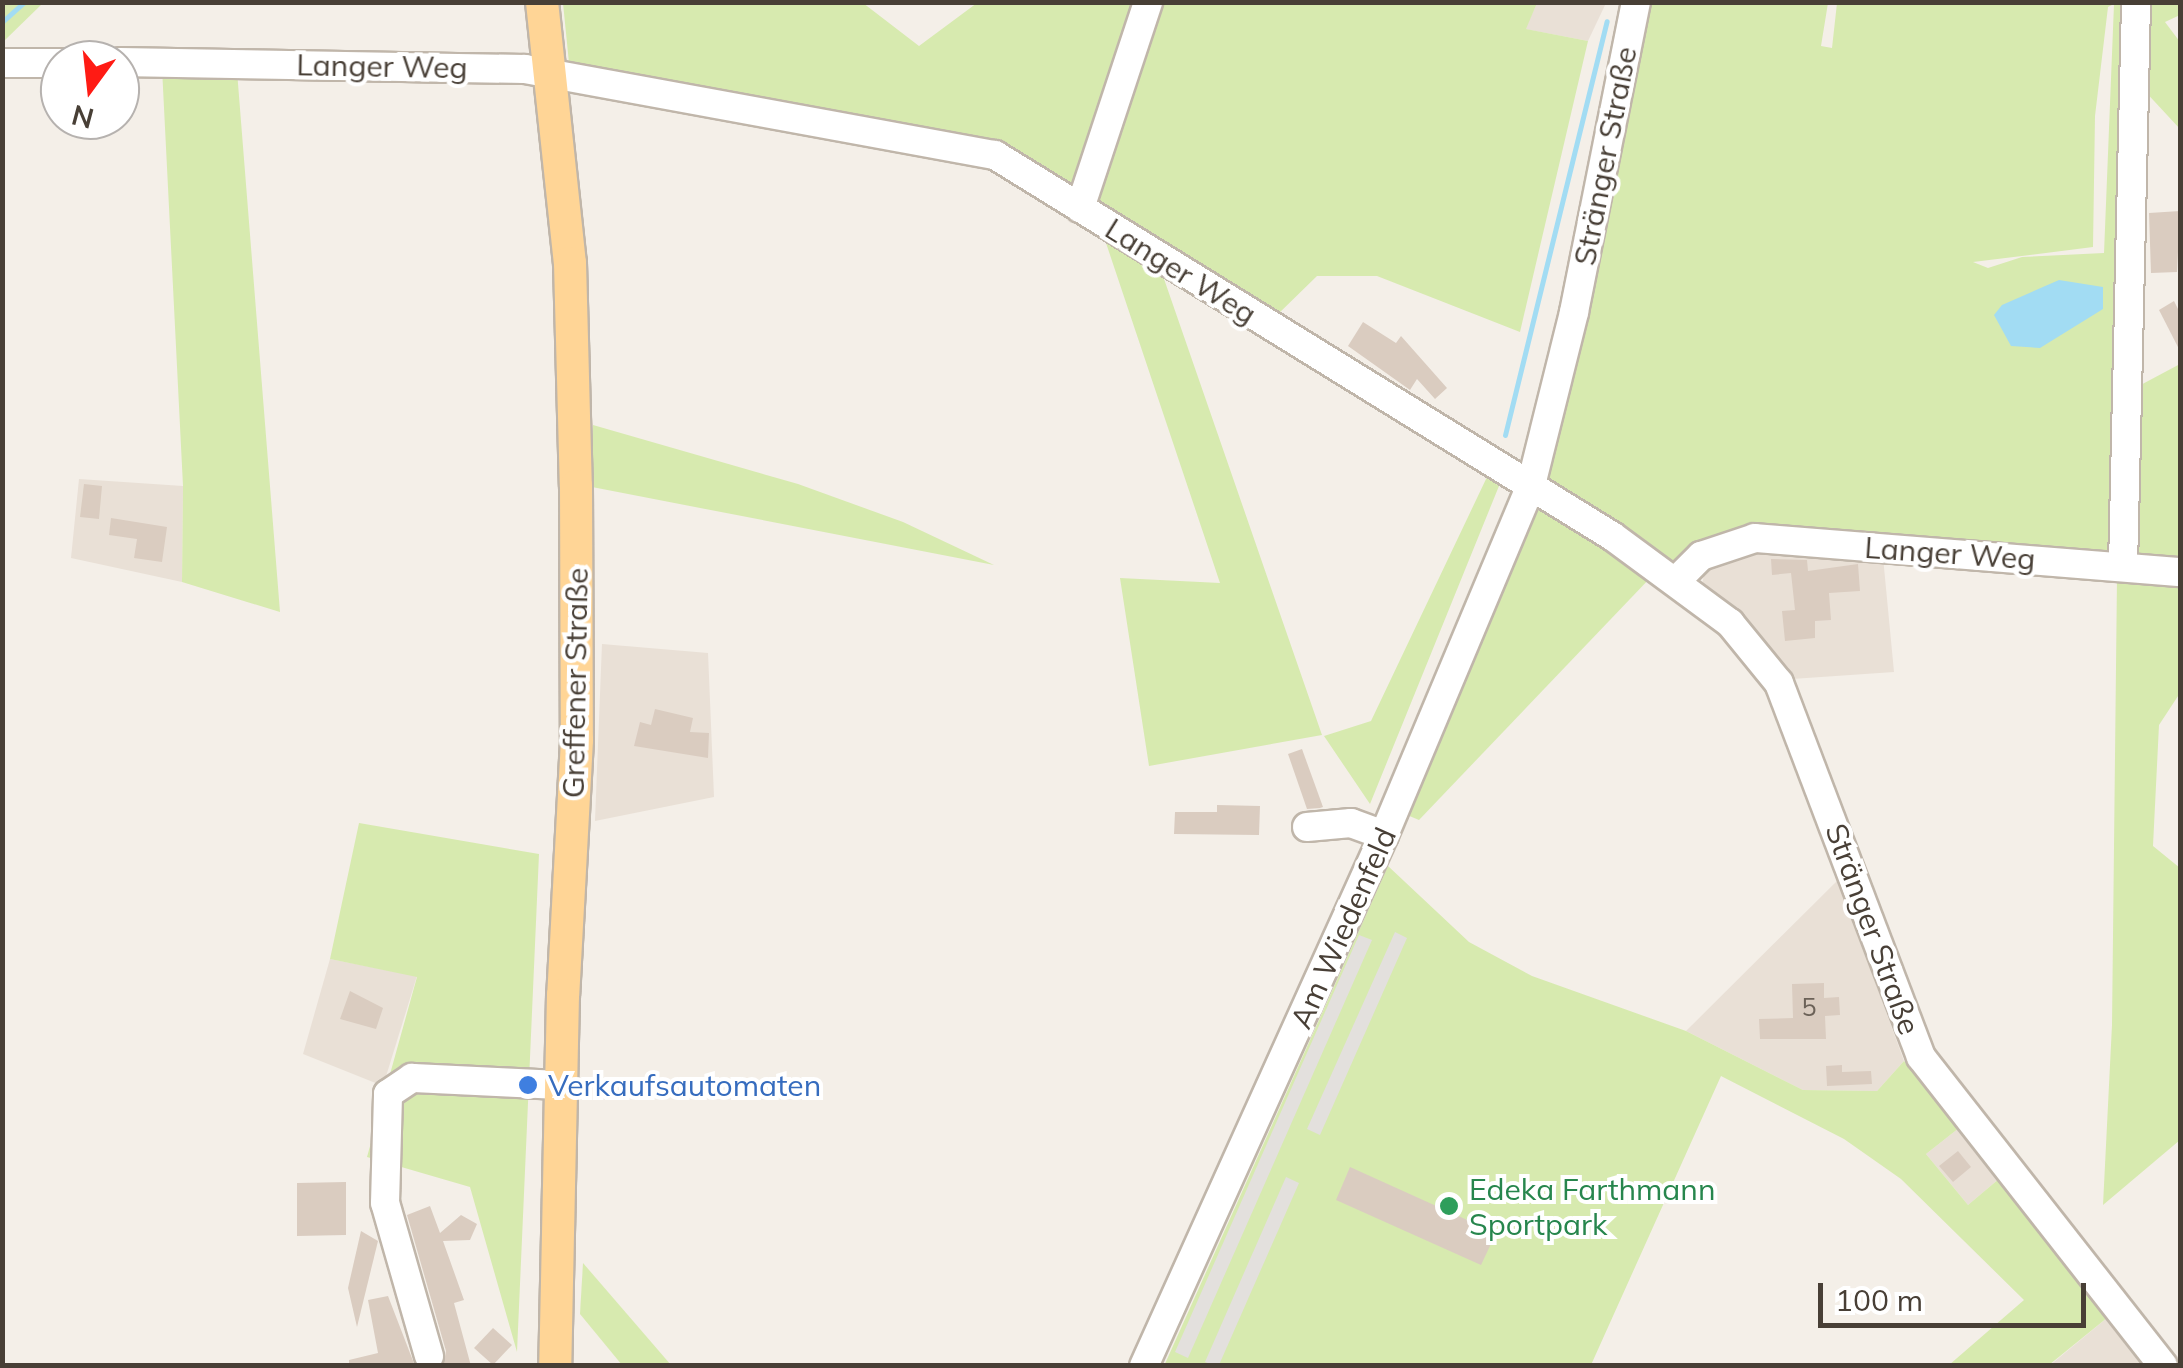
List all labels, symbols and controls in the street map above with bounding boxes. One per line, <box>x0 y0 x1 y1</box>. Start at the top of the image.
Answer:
north arrow <box>40 40 140 140</box>
street label: Stränger Straße <box>1566 44 1644 268</box>
street label: Langer Weg <box>296 47 468 85</box>
text: N <box>68 98 97 137</box>
street label: Langer Weg <box>1099 210 1263 332</box>
street label: Langer Weg <box>1863 529 2037 577</box>
street label: Greffener Straße <box>555 567 595 799</box>
street label: Stränger Straße <box>1818 819 1928 1039</box>
street label: Am Wiedenfeld <box>1283 822 1403 1034</box>
house number: 5 <box>1802 992 1816 1022</box>
place label: Verkaufsautomaten <box>548 1067 821 1103</box>
marker: Verkaufsautomaten <box>517 1074 539 1096</box>
place label: Edeka Farthmann Sportpark <box>1469 1171 1715 1242</box>
marker: Edeka Farthmann Sportpark <box>1438 1195 1460 1217</box>
scale bar <box>1823 1263 2090 1325</box>
text: 100 m <box>1835 1281 1923 1319</box>

